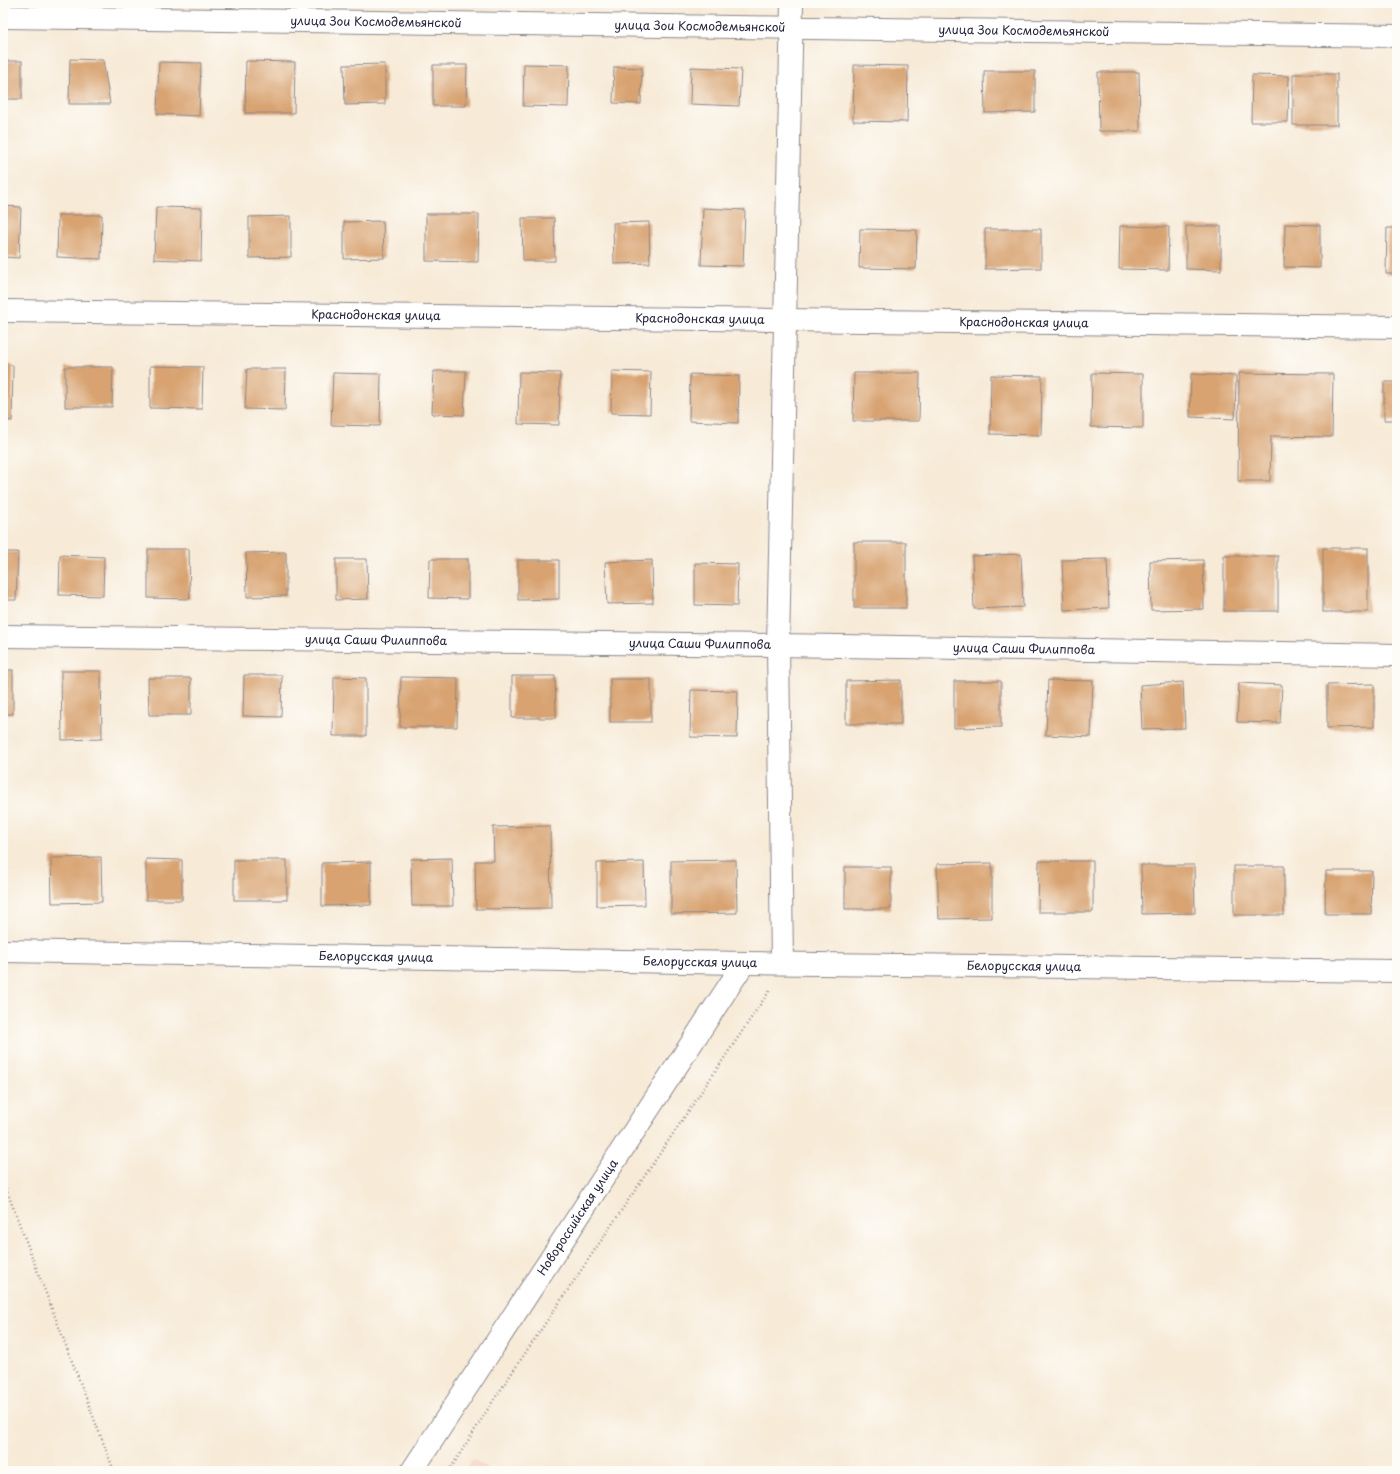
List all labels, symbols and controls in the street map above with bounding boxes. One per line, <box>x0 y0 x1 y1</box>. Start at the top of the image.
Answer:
street label: улица Зои Космодемьянской <box>290 11 462 31</box>
street label: улица Зои Космодемьянской <box>614 15 786 36</box>
street label: улица Зои Космодемьянской <box>938 20 1110 40</box>
street label: Краснодонская улица <box>311 305 441 324</box>
street label: Краснодонская улица <box>635 308 765 328</box>
street label: Краснодонская улица <box>959 312 1089 331</box>
street label: улица Саши Филиппова <box>305 630 448 649</box>
street label: улица Саши Филиппова <box>629 633 772 653</box>
street label: улица Саши Филиппова <box>953 638 1096 658</box>
street label: Белорусская улица <box>319 946 434 966</box>
street label: Белорусская улица <box>643 951 758 971</box>
street label: Белорусская улица <box>967 956 1082 975</box>
street label: Новороссийская улица <box>532 1155 622 1279</box>

